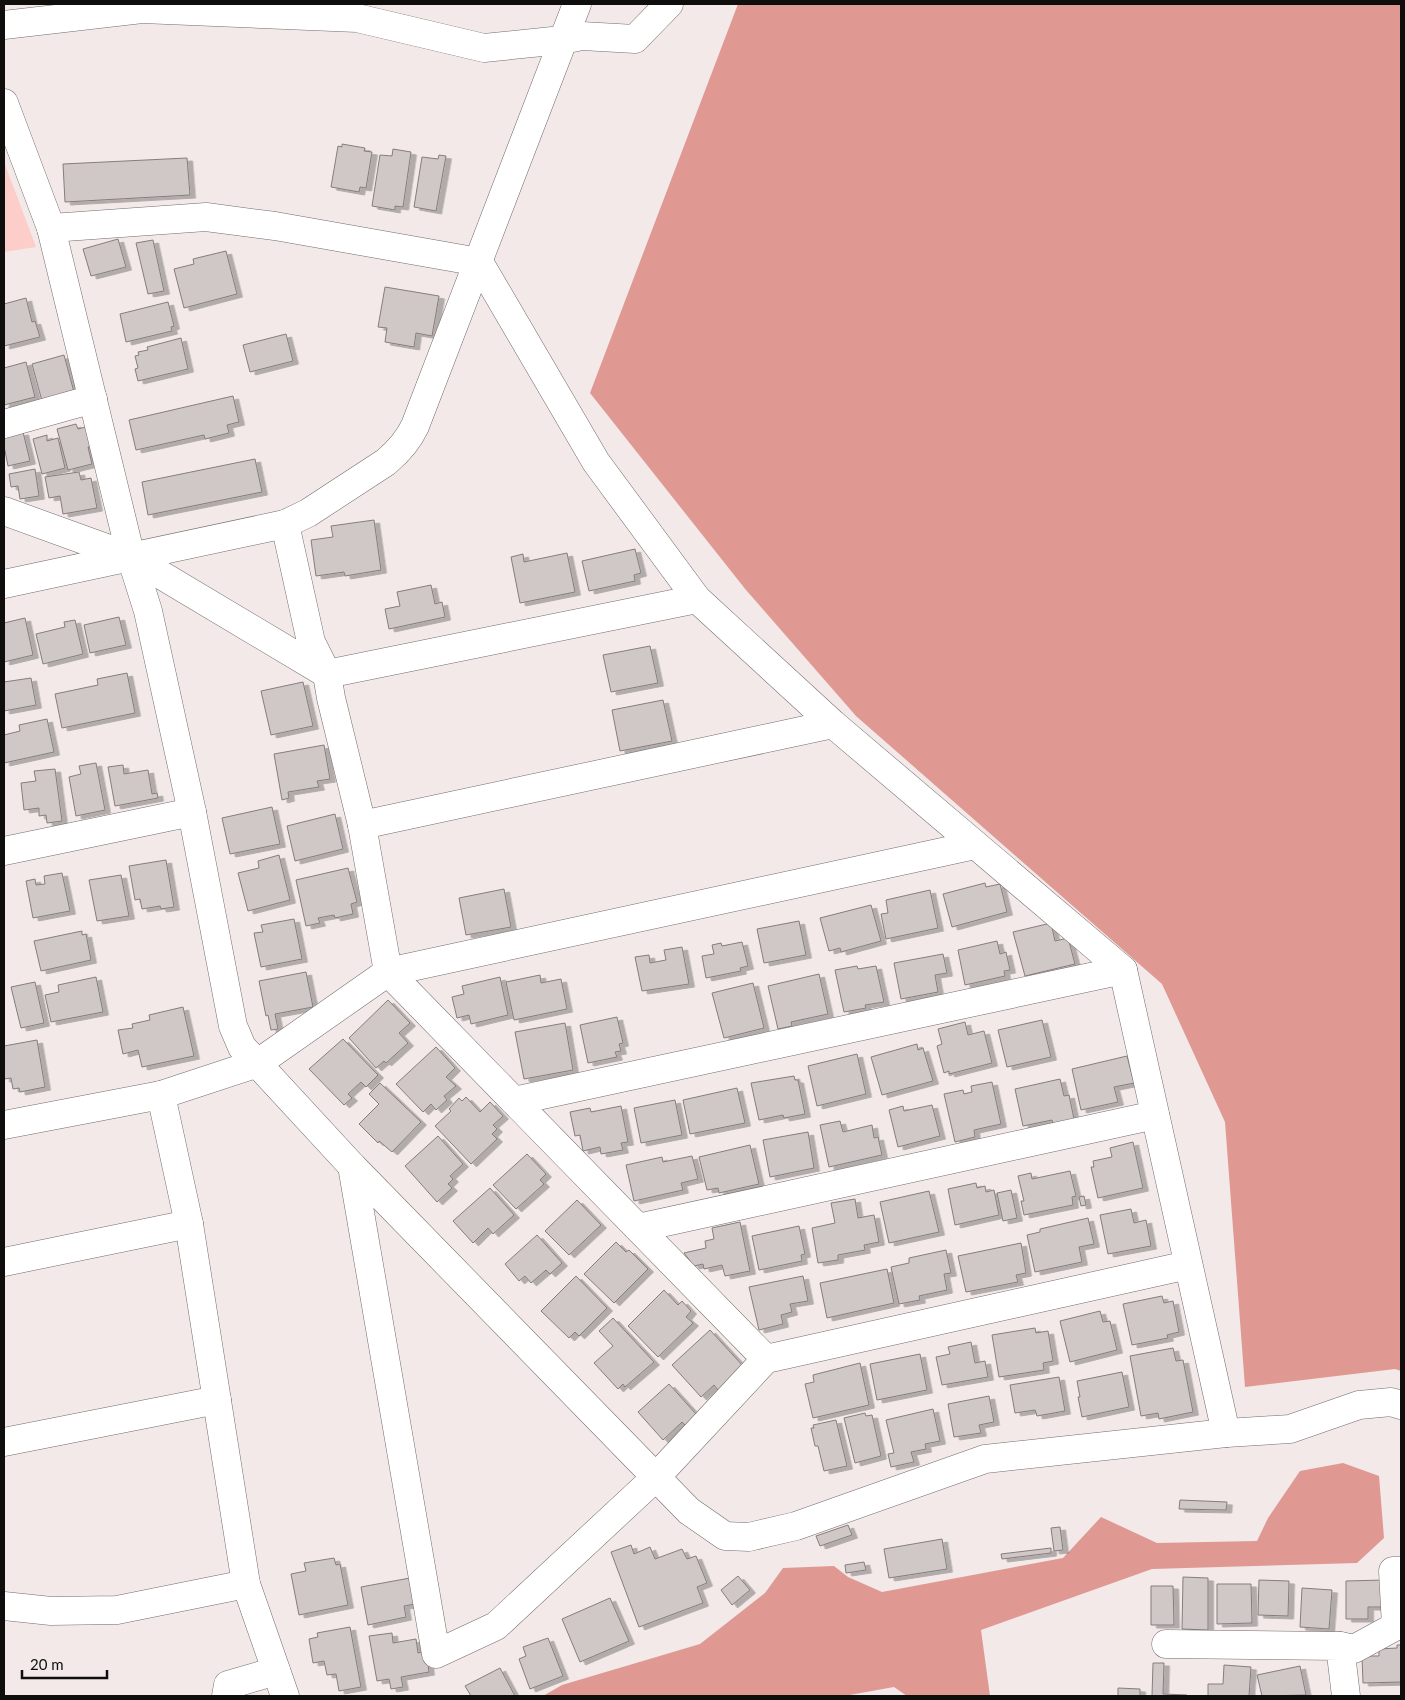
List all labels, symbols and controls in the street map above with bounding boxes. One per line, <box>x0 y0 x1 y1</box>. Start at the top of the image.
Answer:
scale bar <box>22 1648 108 1680</box>
text: 20 m <box>30 1655 64 1673</box>

